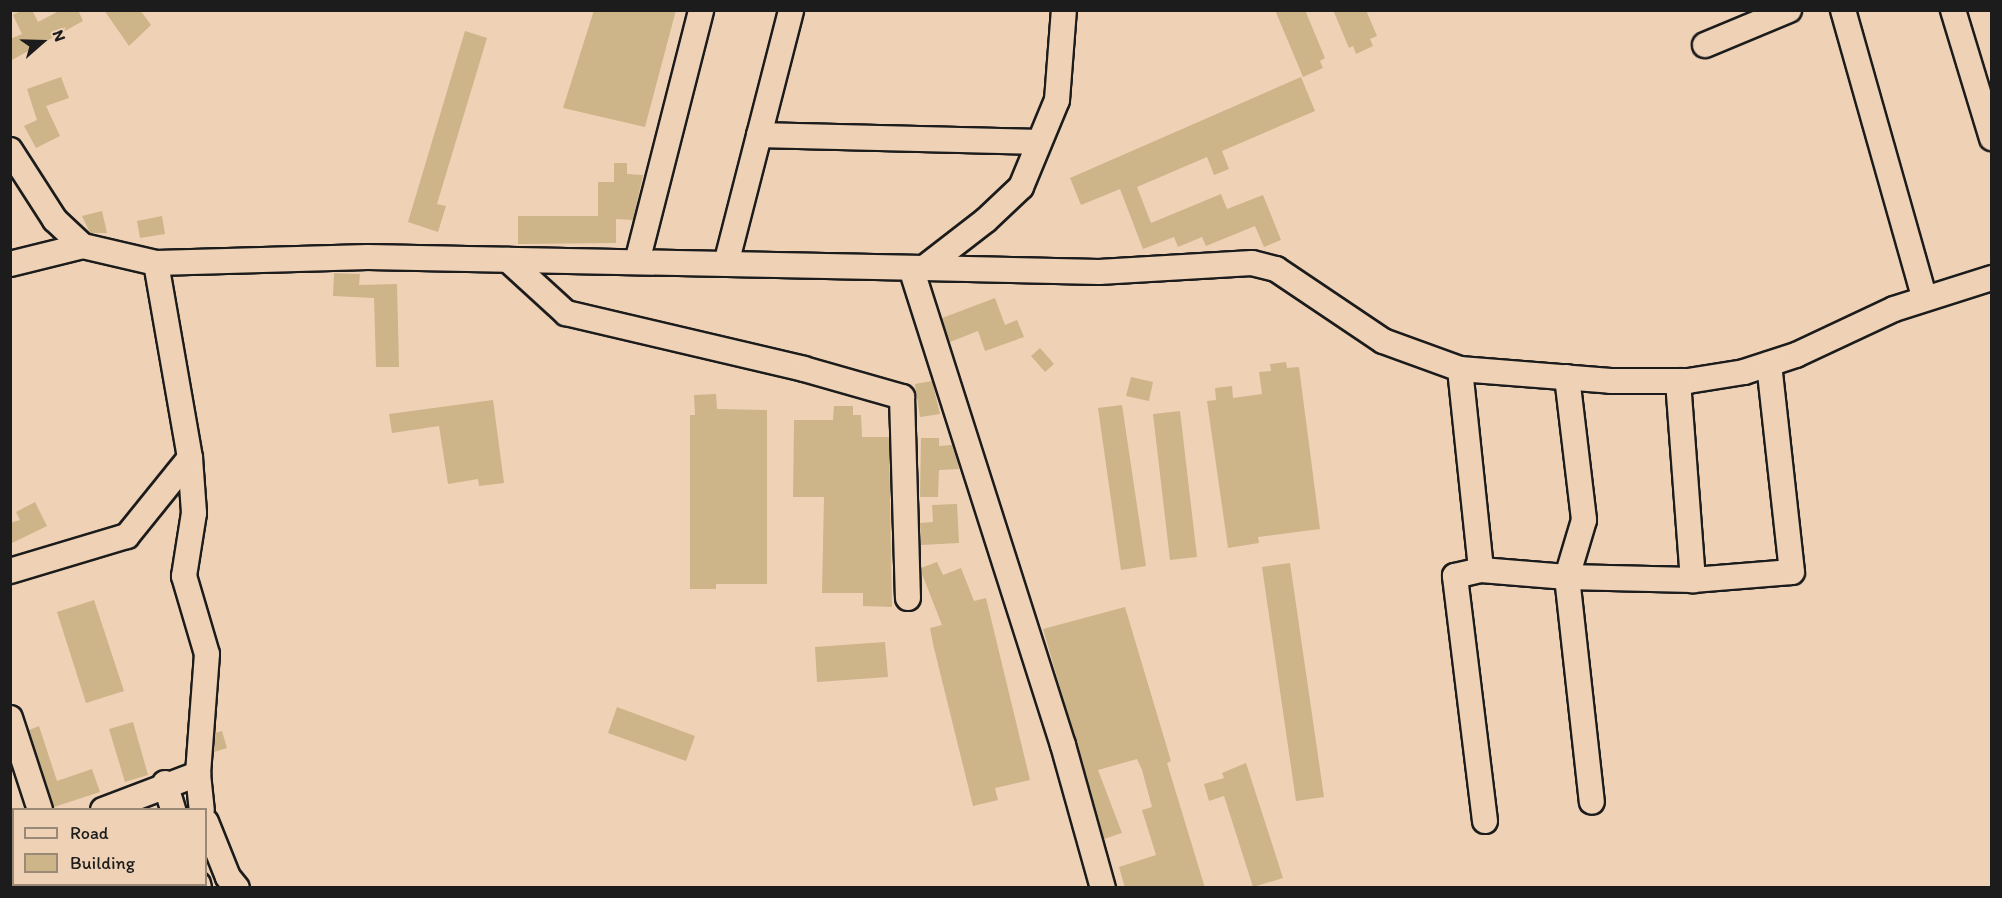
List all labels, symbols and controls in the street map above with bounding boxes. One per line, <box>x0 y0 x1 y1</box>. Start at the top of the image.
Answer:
north arrow <box>12 12 72 72</box>
text: N <box>49 27 70 44</box>
legend <box>12 808 207 886</box>
text: Road <box>70 822 109 844</box>
text: Building <box>70 852 135 874</box>

